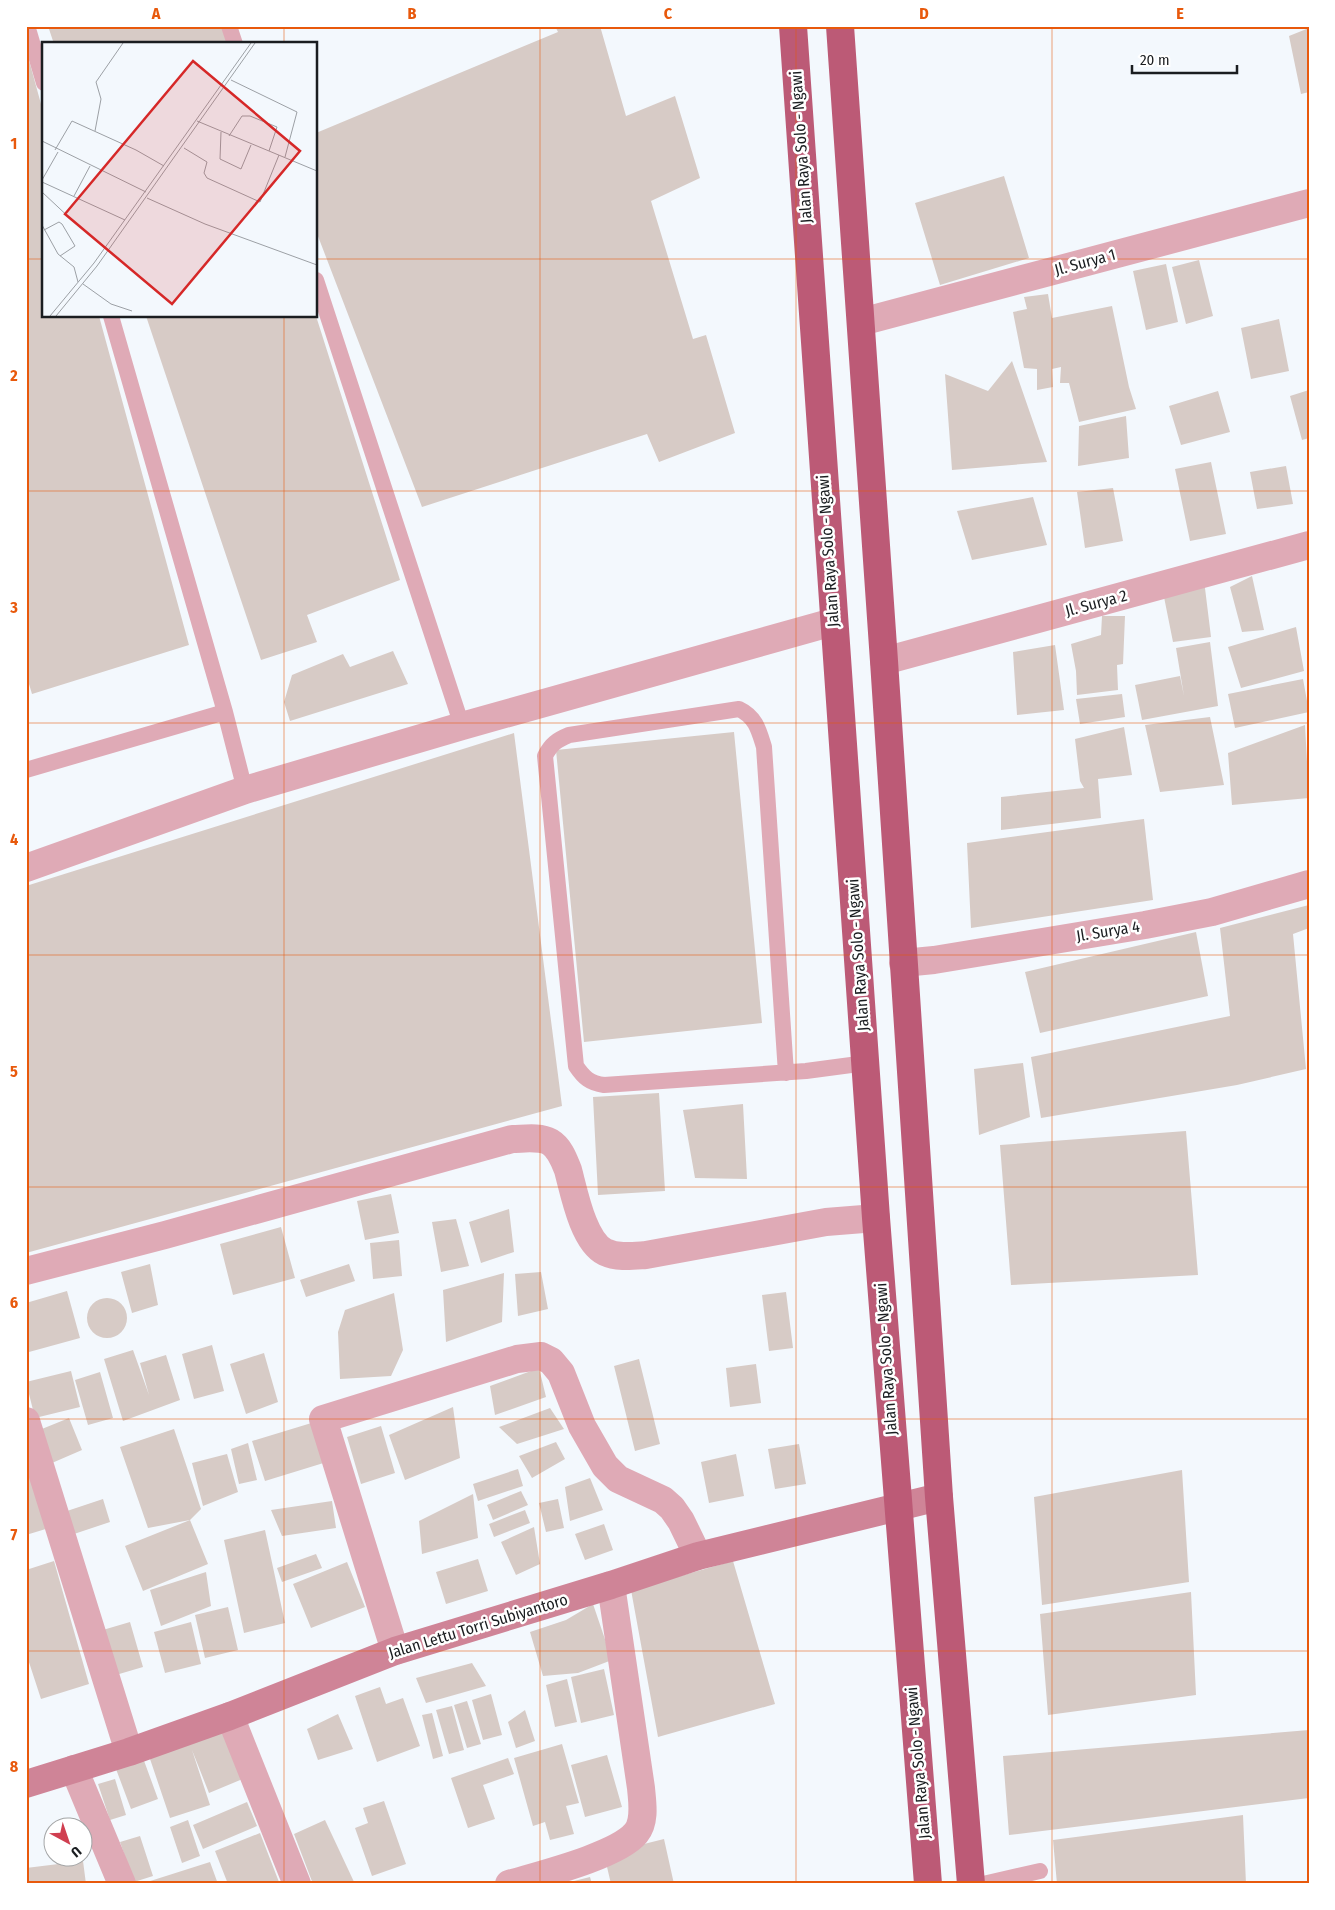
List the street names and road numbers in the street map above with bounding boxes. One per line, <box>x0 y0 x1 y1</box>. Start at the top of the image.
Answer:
street label: Jalan Raya Solo - Ngawi <box>786 70 816 224</box>
street label: Jl. Surya 1 <box>1052 245 1118 279</box>
street label: Jalan Raya Solo - Ngawi <box>813 474 843 628</box>
street label: Jl. Surya 2 <box>1063 586 1129 620</box>
street label: Jalan Raya Solo - Ngawi <box>843 878 873 1032</box>
street label: Jl. Surya 4 <box>1075 917 1141 945</box>
street label: Jalan Raya Solo - Ngawi <box>871 1282 901 1436</box>
street label: Jalan Lettu Torri Subiyantoro <box>386 1590 570 1662</box>
street label: Jalan Raya Solo - Ngawi <box>902 1686 934 1840</box>

